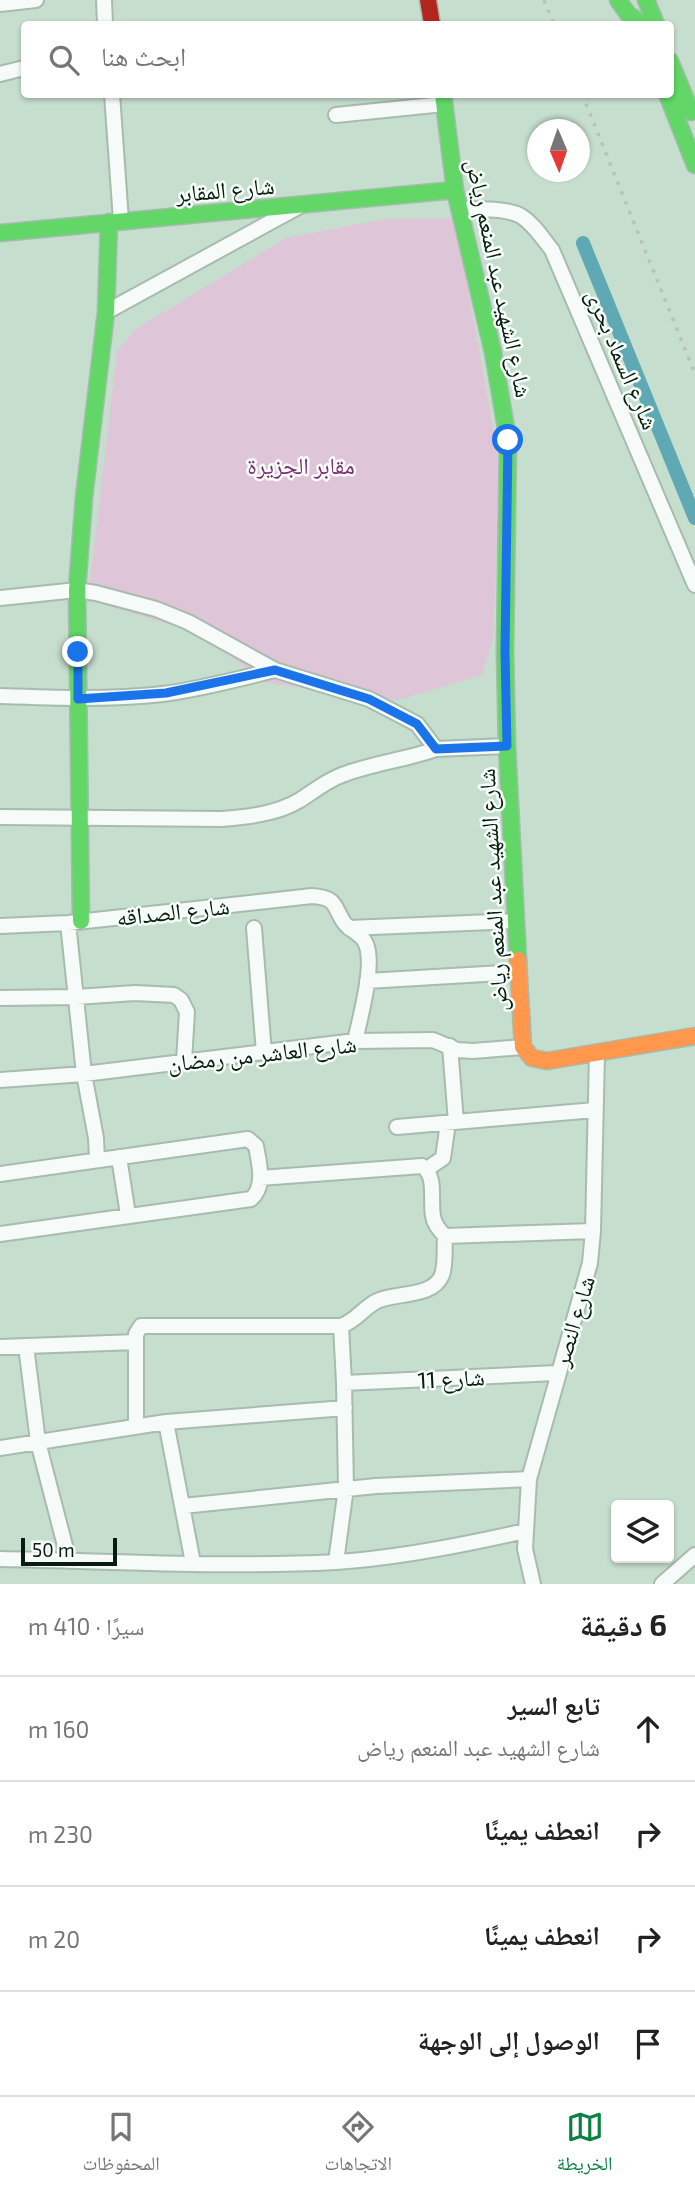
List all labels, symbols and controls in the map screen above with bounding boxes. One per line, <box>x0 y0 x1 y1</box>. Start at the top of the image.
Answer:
search box <box>21 21 674 98</box>
text: ابحث هنا <box>101 40 186 71</box>
icon: search <box>45 41 83 79</box>
north arrow <box>527 119 590 182</box>
street label: شارع الشهيد عبد المنعم رياض <box>458 156 539 400</box>
street label: شارع المقابر <box>173 171 276 209</box>
street label: شارع السماد بحرى <box>579 285 665 434</box>
route start <box>492 424 523 455</box>
park label: مقابر الجزيرة <box>247 451 355 480</box>
route end <box>62 636 93 667</box>
street label: شارع الشهيد عبد المنعم رياض <box>472 768 515 1012</box>
street label: شارع الصداقه <box>115 891 231 933</box>
street label: شارع العاشر من رمضان <box>166 1029 358 1079</box>
street label: شارع النصر <box>546 1272 602 1371</box>
street label: شارع 11 <box>417 1362 485 1396</box>
map controls <box>611 1500 674 1563</box>
button: layers <box>611 1500 674 1563</box>
scale bar <box>21 1535 117 1567</box>
text: 50 m <box>32 1538 75 1561</box>
text: 6 دقيقة <box>580 1606 667 1642</box>
text: سيرًا · 410 m <box>28 1612 144 1640</box>
text: تابع السير <box>508 1689 600 1720</box>
icon: ahead <box>629 1710 667 1748</box>
text: 160 m <box>28 1715 89 1743</box>
text: شارع الشهيد عبد المنعم رياض <box>357 1733 600 1761</box>
text: انعطف يمينًا <box>484 1814 600 1845</box>
icon: right <box>629 1815 667 1853</box>
text: 230 m <box>28 1820 93 1848</box>
text: انعطف يمينًا <box>484 1919 600 1950</box>
icon: right <box>629 1920 667 1958</box>
text: 20 m <box>28 1925 80 1953</box>
text: الوصول إلى الوجهة <box>418 2024 600 2055</box>
icon: arrive <box>629 2025 667 2063</box>
tab: المحفوظات <box>82 2108 160 2182</box>
tab: الاتجاهات <box>324 2108 392 2182</box>
tab: الخريطة <box>557 2108 613 2182</box>

